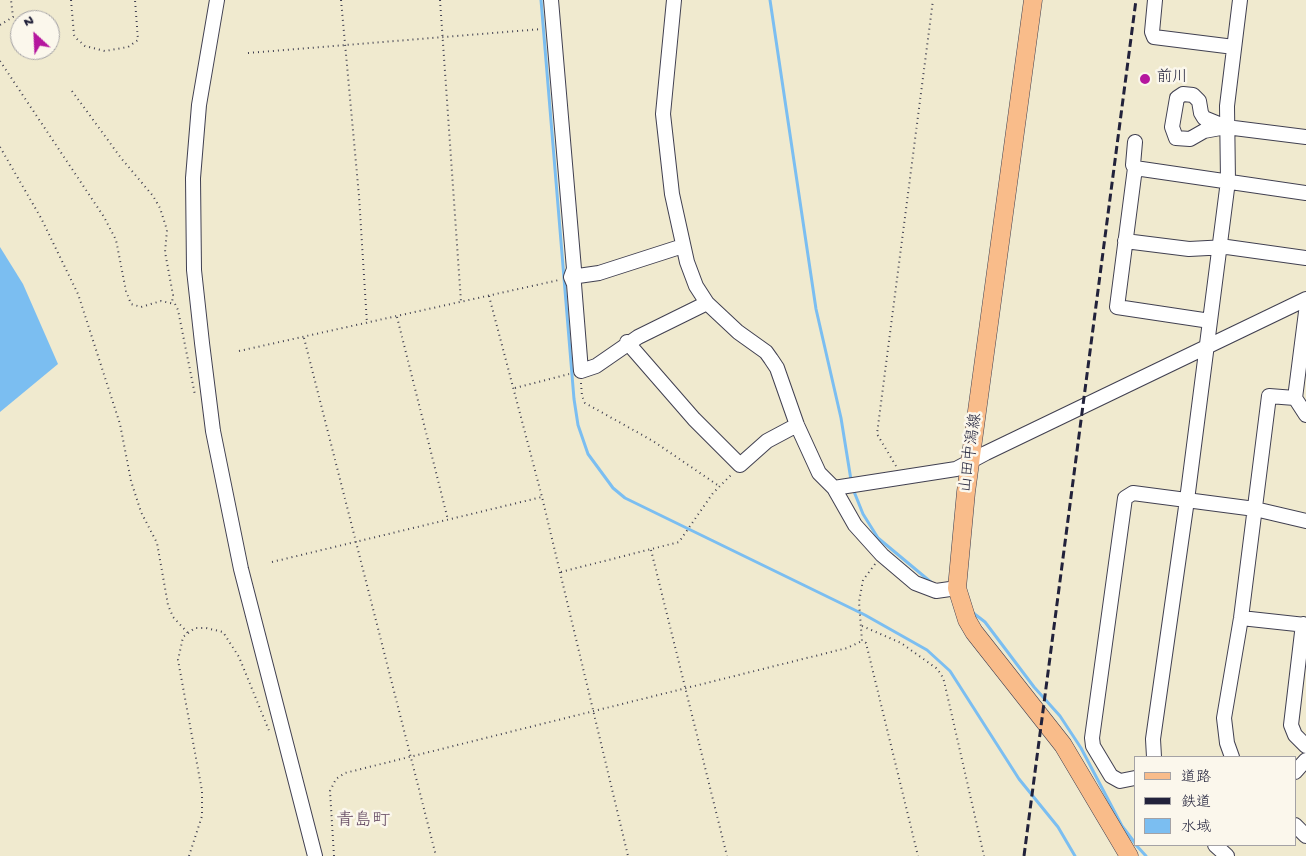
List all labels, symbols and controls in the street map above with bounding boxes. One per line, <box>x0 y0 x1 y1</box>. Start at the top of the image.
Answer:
north arrow <box>10 10 60 60</box>
text: N <box>21 12 37 31</box>
place label: 前川 <box>1156 69 1188 89</box>
marker: 前川 <box>1138 72 1152 86</box>
street label: 山田中潟線 <box>957 412 987 494</box>
legend <box>1134 756 1296 846</box>
text: 道路 <box>1181 769 1211 787</box>
text: 鉄道 <box>1181 794 1211 812</box>
district label: 青島町 <box>336 811 390 833</box>
text: 水域 <box>1181 819 1211 837</box>

